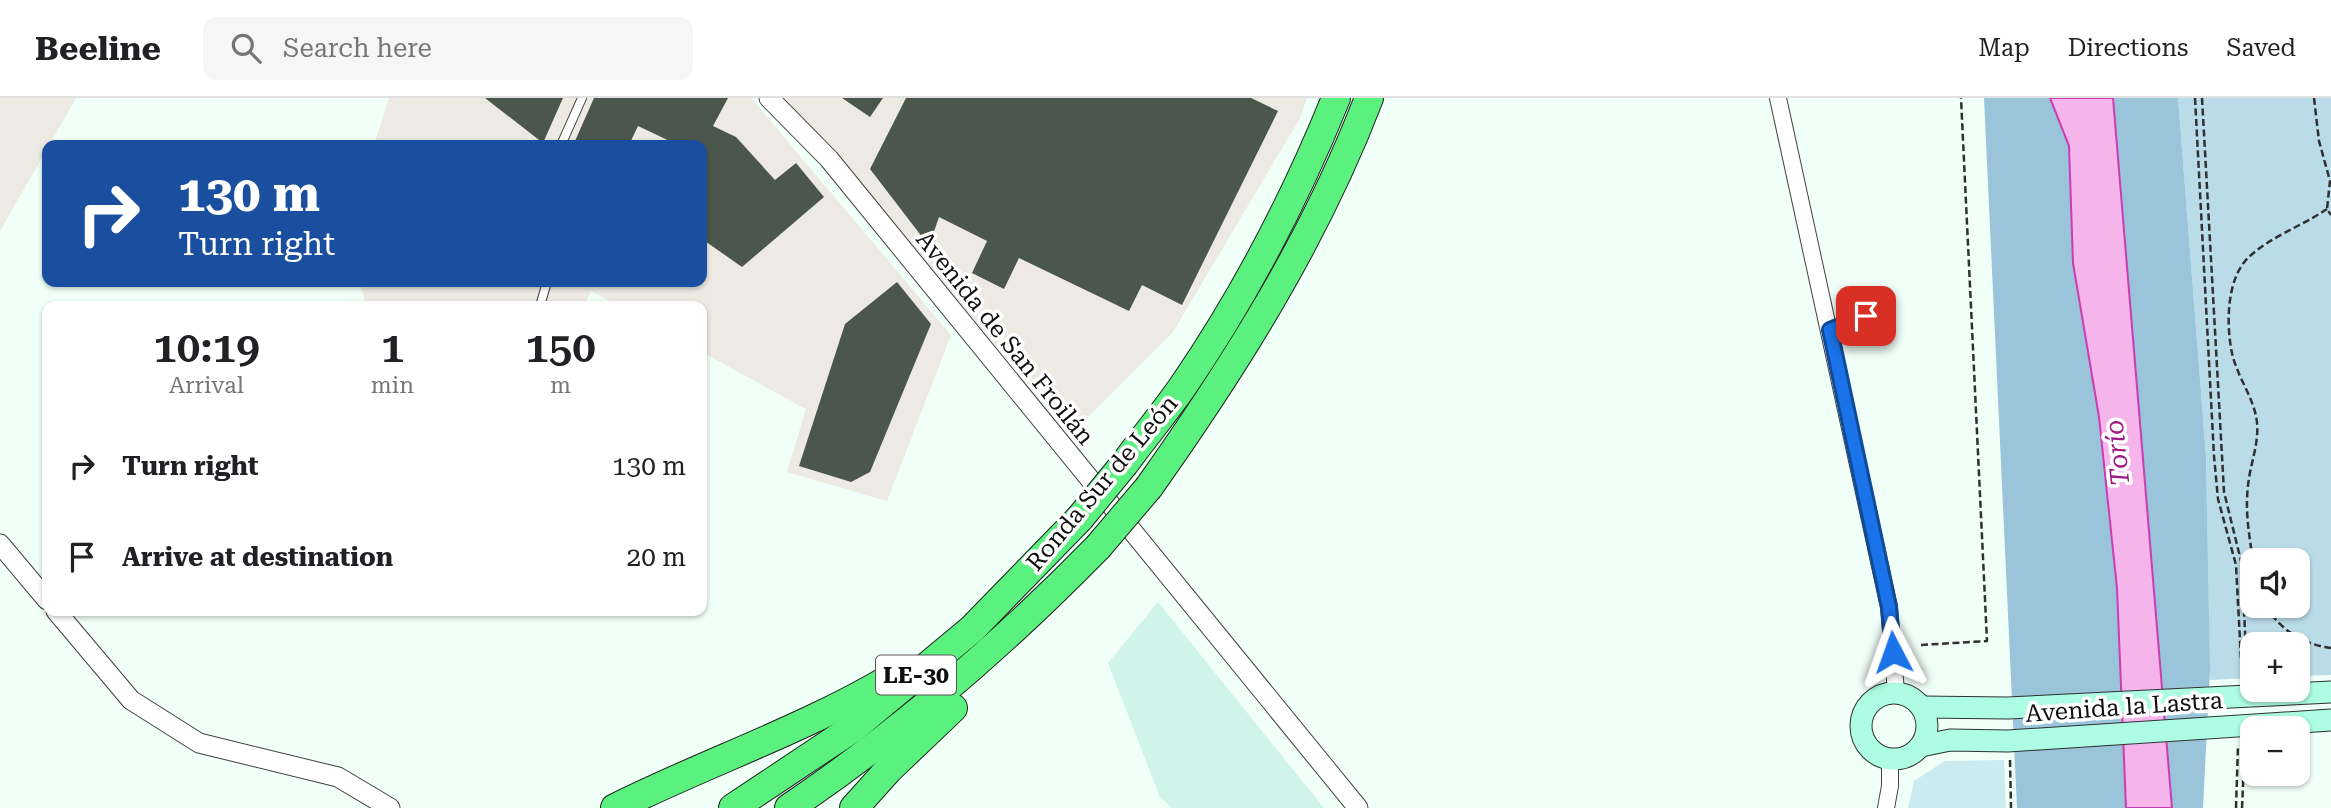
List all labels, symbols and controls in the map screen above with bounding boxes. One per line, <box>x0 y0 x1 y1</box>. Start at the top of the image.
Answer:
search box <box>203 17 693 80</box>
text: Beeline <box>35 29 161 68</box>
icon: search <box>227 29 265 67</box>
text: Search here <box>283 33 432 63</box>
text: Map <box>1978 34 2030 62</box>
text: Directions <box>2068 34 2188 62</box>
text: Saved <box>2226 34 2296 62</box>
text: 130 m <box>178 166 320 223</box>
icon: right <box>63 168 154 259</box>
text: Turn right <box>178 225 335 263</box>
street label: Avenida de San Froilán <box>910 226 1100 450</box>
pin <box>1836 286 1896 346</box>
icon: arrive <box>1847 297 1885 335</box>
text: 10:19 <box>153 323 260 372</box>
text: 1 <box>381 323 404 372</box>
text: 150 <box>525 323 596 372</box>
text: Arrival <box>169 372 244 399</box>
text: min <box>371 372 414 399</box>
text: m <box>550 372 571 399</box>
street label: Ronda Sur de León <box>1021 390 1183 576</box>
water label: Torío <box>2099 418 2135 488</box>
icon: right <box>63 447 101 485</box>
text: Turn right <box>122 451 258 481</box>
text: 130 m <box>612 451 686 481</box>
icon: arrive <box>63 538 101 576</box>
text: Arrive at destination <box>122 542 393 572</box>
text: 20 m <box>627 542 686 572</box>
map controls <box>2240 548 2310 786</box>
button: sound <box>2240 548 2310 618</box>
position arrow <box>1856 615 1930 689</box>
button: + <box>2240 632 2310 702</box>
road number: LE-30 <box>876 656 956 694</box>
street label: Avenida la Lastra <box>2024 686 2224 728</box>
button: − <box>2240 716 2310 786</box>

